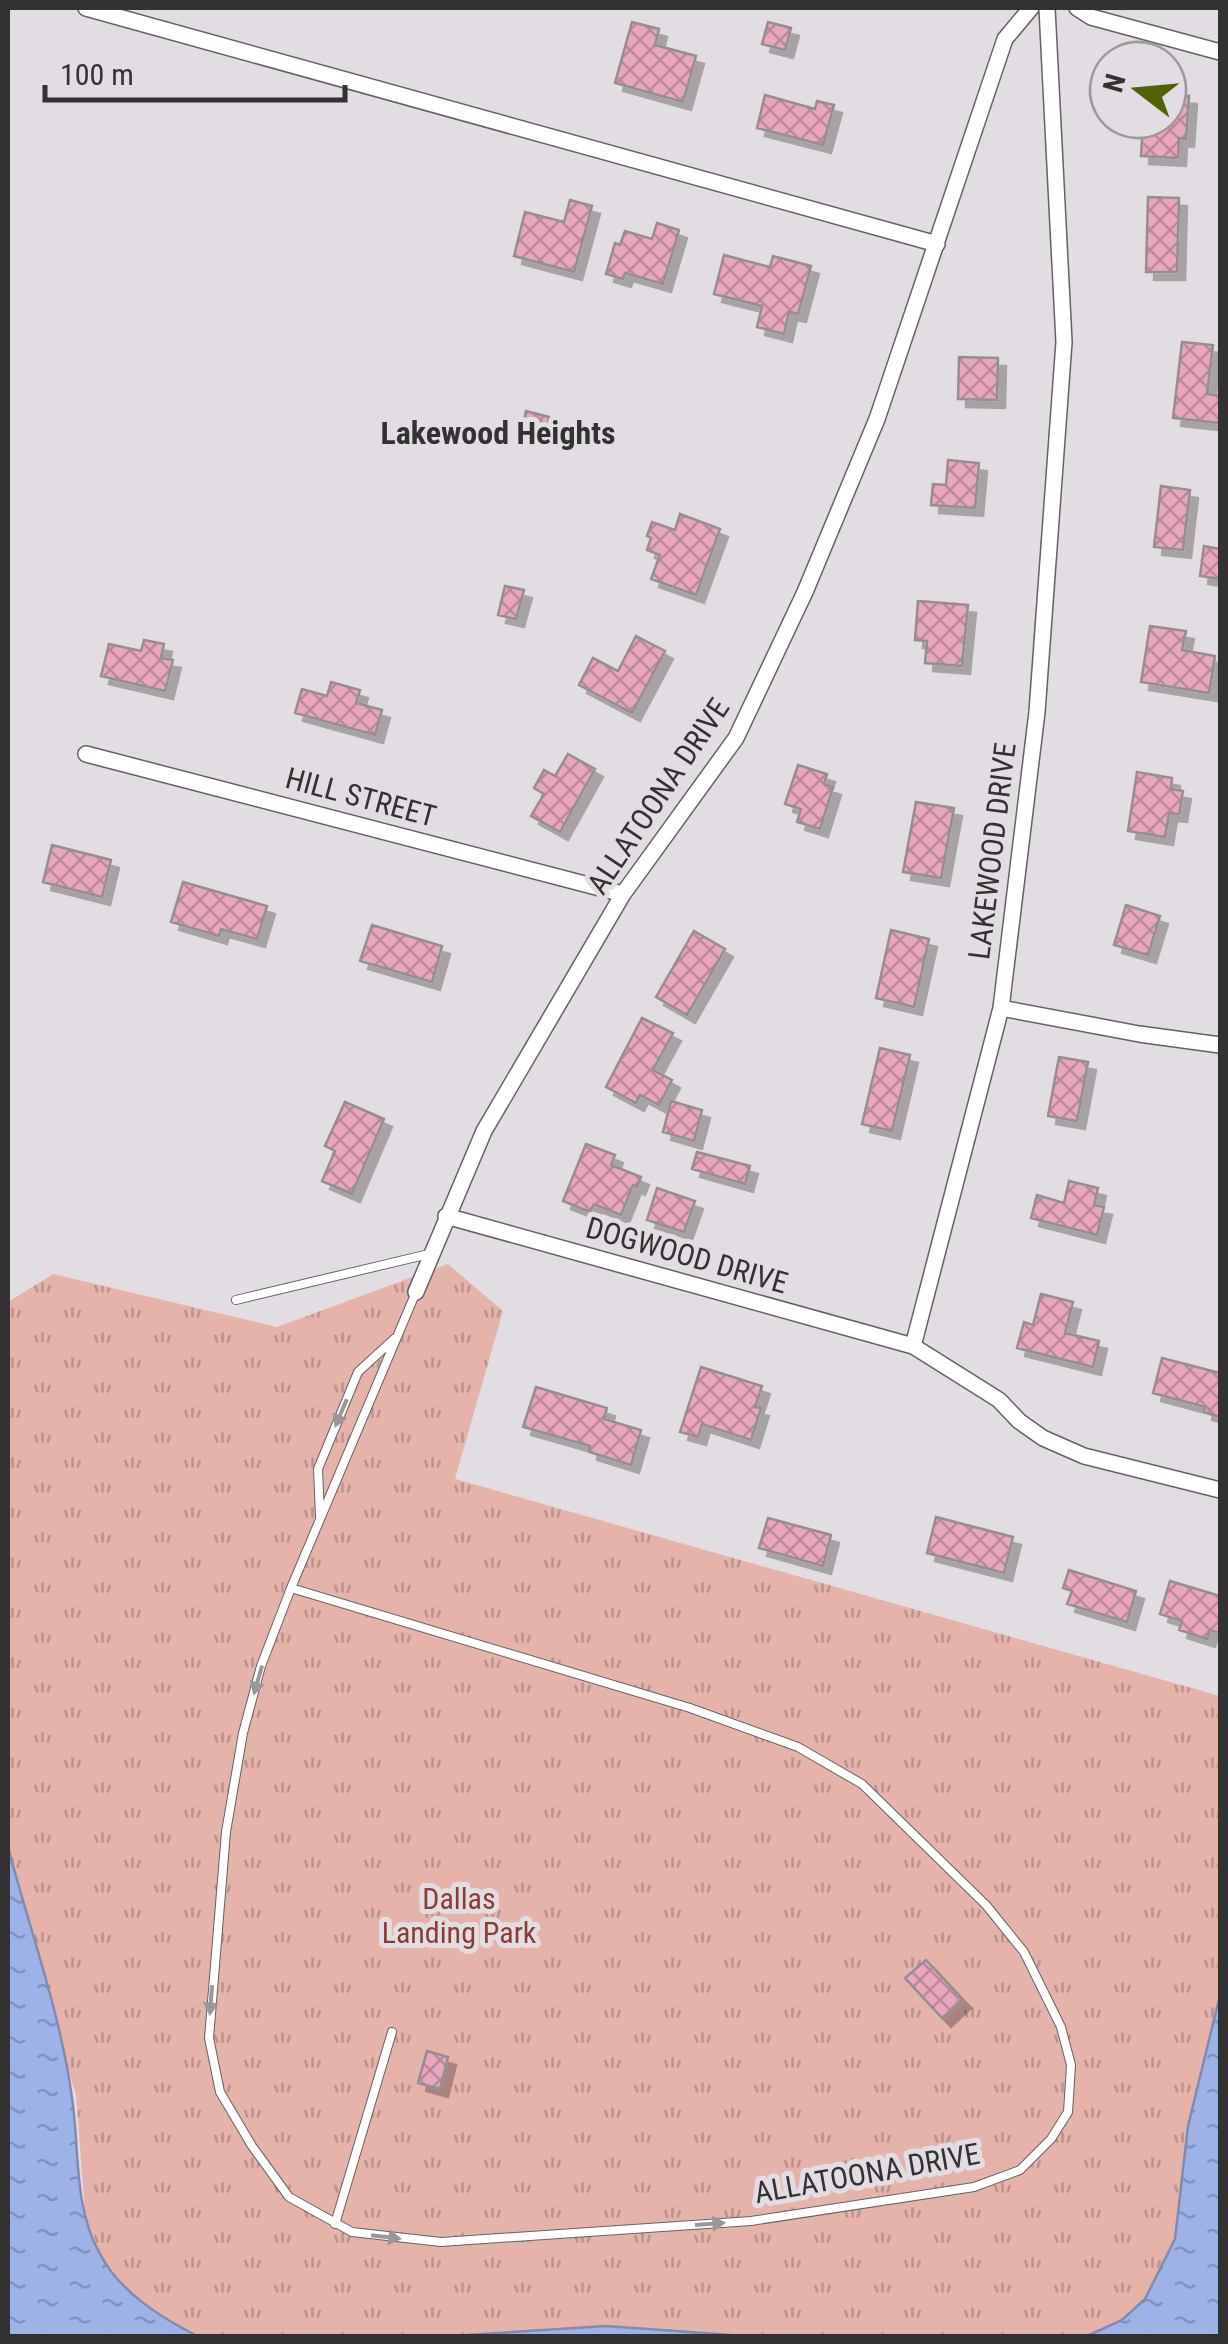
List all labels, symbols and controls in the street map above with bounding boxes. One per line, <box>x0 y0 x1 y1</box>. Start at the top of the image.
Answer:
scale bar <box>45 40 345 102</box>
north arrow <box>1088 40 1188 140</box>
text: 100 m <box>60 57 134 92</box>
text: N <box>1096 70 1133 96</box>
district label: Lakewood Heights <box>380 414 616 452</box>
street label: ALLATOONA DRIVE <box>580 692 736 900</box>
street label: LAKEWOOD DRIVE <box>961 741 1023 961</box>
street label: HILL STREET <box>282 760 440 834</box>
street label: DOGWOOD DRIVE <box>582 1209 792 1301</box>
one-way arrow <box>333 1398 349 1428</box>
one-way arrow <box>250 1665 265 1696</box>
park label: Dallas Landing Park <box>382 1881 537 1950</box>
one-way arrow <box>202 1985 218 2017</box>
street label: ALLATOONA DRIVE <box>752 2136 982 2210</box>
one-way arrow <box>694 2216 726 2232</box>
one-way arrow <box>370 2229 402 2245</box>

